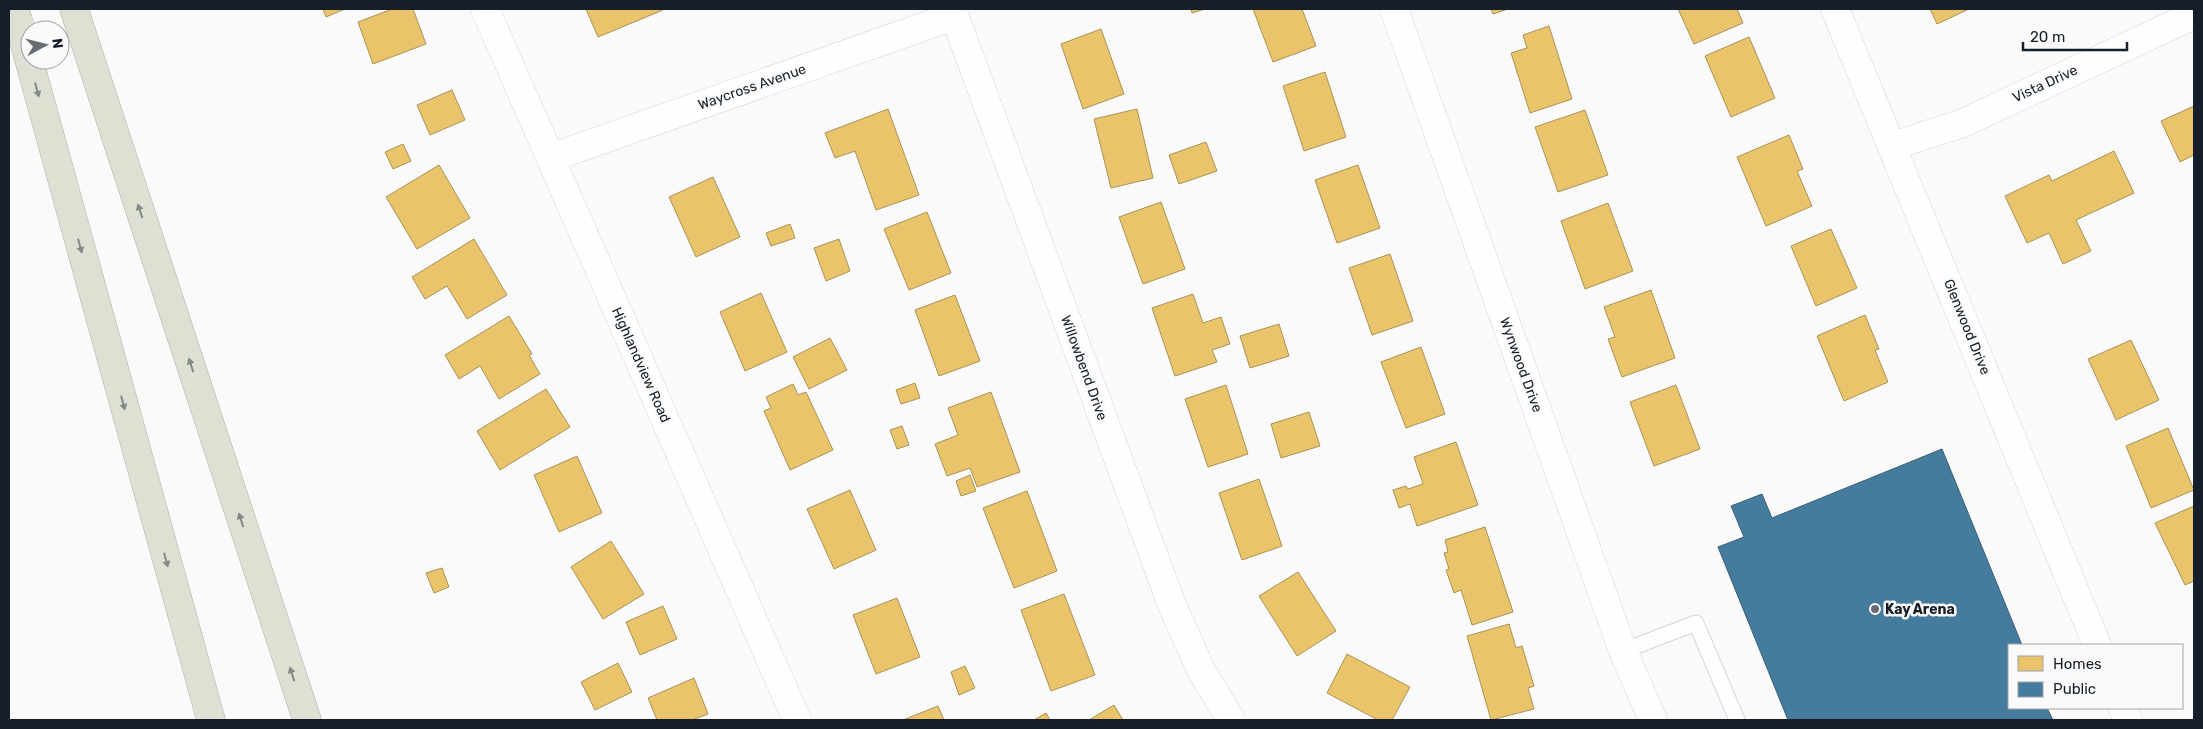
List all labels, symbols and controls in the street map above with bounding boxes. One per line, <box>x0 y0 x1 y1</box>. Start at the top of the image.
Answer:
north arrow <box>20 20 70 70</box>
scale bar <box>2023 20 2127 52</box>
text: 20 m <box>2030 28 2065 46</box>
text: N <box>48 37 66 50</box>
street label: Waycross Avenue <box>696 60 808 113</box>
street label: Vista Drive <box>2010 61 2080 106</box>
one-way arrow <box>34 82 42 97</box>
one-way arrow <box>136 203 143 218</box>
one-way arrow <box>77 239 85 254</box>
street label: Glenwood Drive <box>1940 277 1994 377</box>
street label: Highlandview Road <box>608 305 674 425</box>
street label: Willowbend Drive <box>1057 313 1111 423</box>
street label: Wynwood Drive <box>1496 315 1546 415</box>
one-way arrow <box>186 357 194 372</box>
one-way arrow <box>119 395 127 411</box>
one-way arrow <box>237 512 245 527</box>
one-way arrow <box>162 552 170 567</box>
place label: Kay Arena <box>1885 601 1955 618</box>
marker: Kay Arena <box>1869 603 1881 615</box>
legend <box>2008 644 2183 709</box>
text: Homes <box>2053 655 2102 673</box>
one-way arrow <box>288 666 296 681</box>
text: Public <box>2053 680 2096 698</box>

